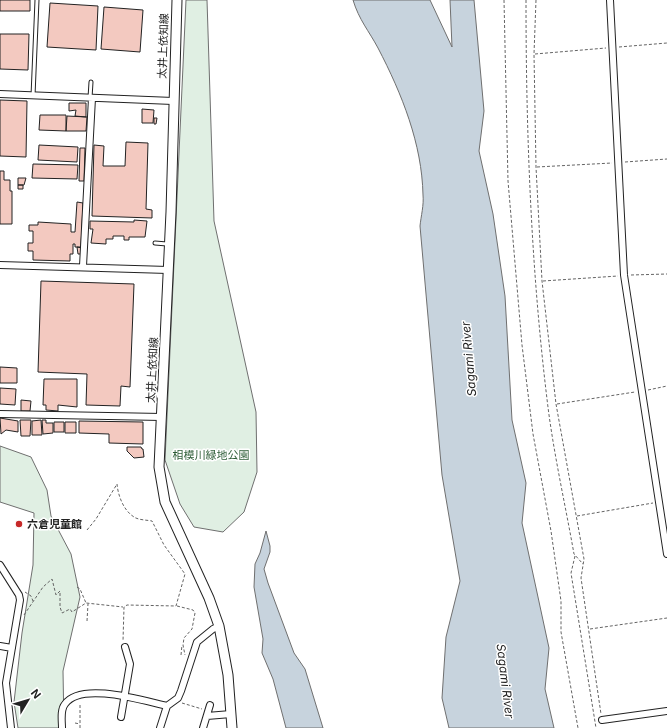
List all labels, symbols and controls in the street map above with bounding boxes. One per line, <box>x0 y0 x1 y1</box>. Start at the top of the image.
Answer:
street label: 太井上依知線 <box>155 13 171 79</box>
water label: Sagami River <box>458 320 479 397</box>
street label: 太井上依知線 <box>143 337 161 403</box>
park label: 相模川緑地公園 <box>173 448 250 462</box>
place label: 六倉児童館 <box>27 517 82 531</box>
marker: 六倉児童館 <box>14 519 24 529</box>
water label: Sagami River <box>493 643 518 720</box>
north arrow <box>8 680 48 720</box>
text: N <box>28 686 44 701</box>

